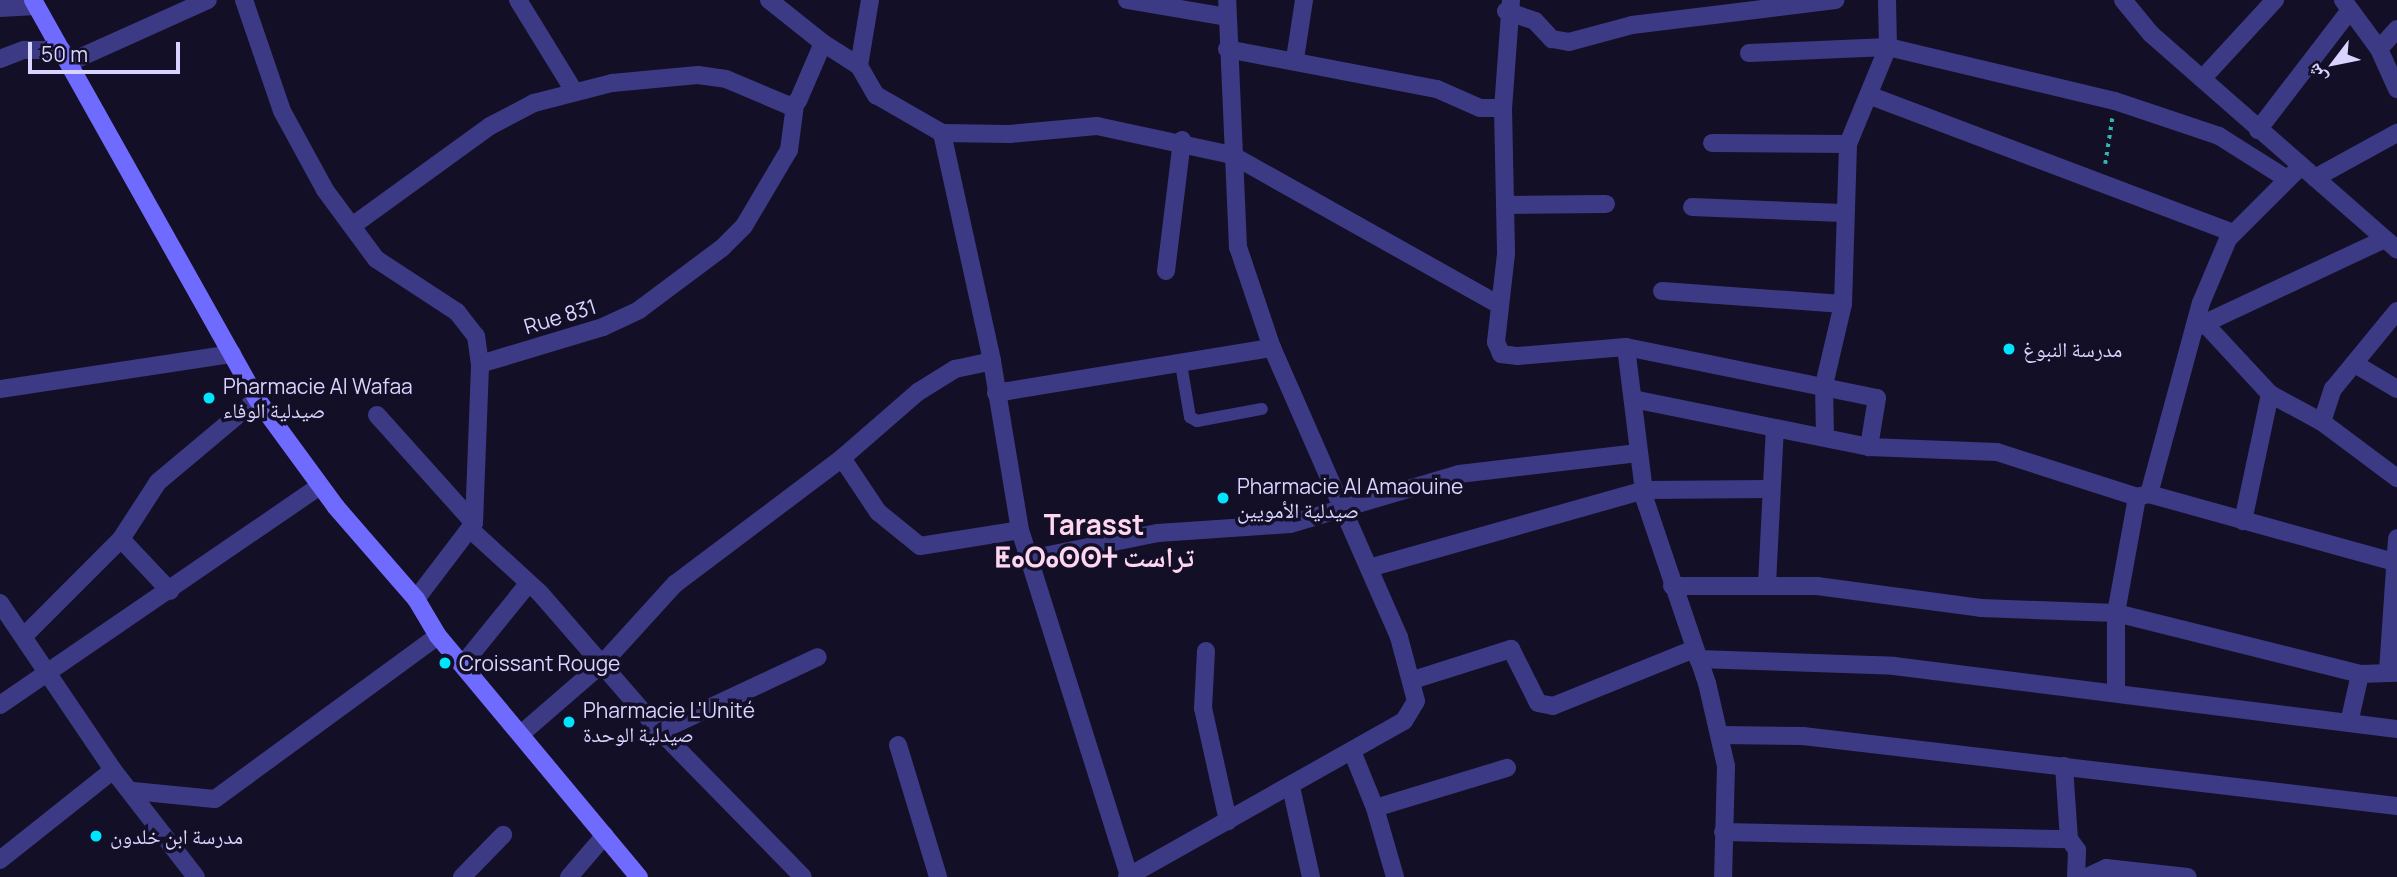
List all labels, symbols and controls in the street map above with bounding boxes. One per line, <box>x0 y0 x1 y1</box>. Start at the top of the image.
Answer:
scale bar <box>32 28 184 72</box>
north arrow <box>2299 28 2369 98</box>
text: 50 m <box>41 40 88 68</box>
text: ش <box>2300 59 2333 90</box>
street label: Rue 831 <box>521 293 599 339</box>
place label: مدرسة النبوغ <box>2023 336 2122 362</box>
marker: مدرسة النبوغ <box>2001 341 2017 357</box>
place label: Pharmacie Al Wafaa صيدلية الوفاء <box>223 373 413 423</box>
marker: Pharmacie Al Wafaa صيدلية الوفاء <box>201 390 217 406</box>
place label: Pharmacie Al Amaouine صيدلية الأمويين <box>1237 473 1463 523</box>
marker: Pharmacie Al Amaouine صيدلية الأمويين <box>1215 490 1231 506</box>
district label: Tarasst ⵟⴰⵔⴰⵙⵙⵜ تراست <box>994 507 1194 573</box>
place label: Croissant Rouge <box>459 650 620 676</box>
marker: Croissant Rouge <box>437 655 453 671</box>
place label: Pharmacie L'Unité صيدلية الوحدة <box>583 697 755 747</box>
marker: Pharmacie L'Unité صيدلية الوحدة <box>561 714 577 730</box>
place label: مدرسة ابن خلدون <box>110 823 243 849</box>
marker: مدرسة ابن خلدون <box>88 828 104 844</box>

